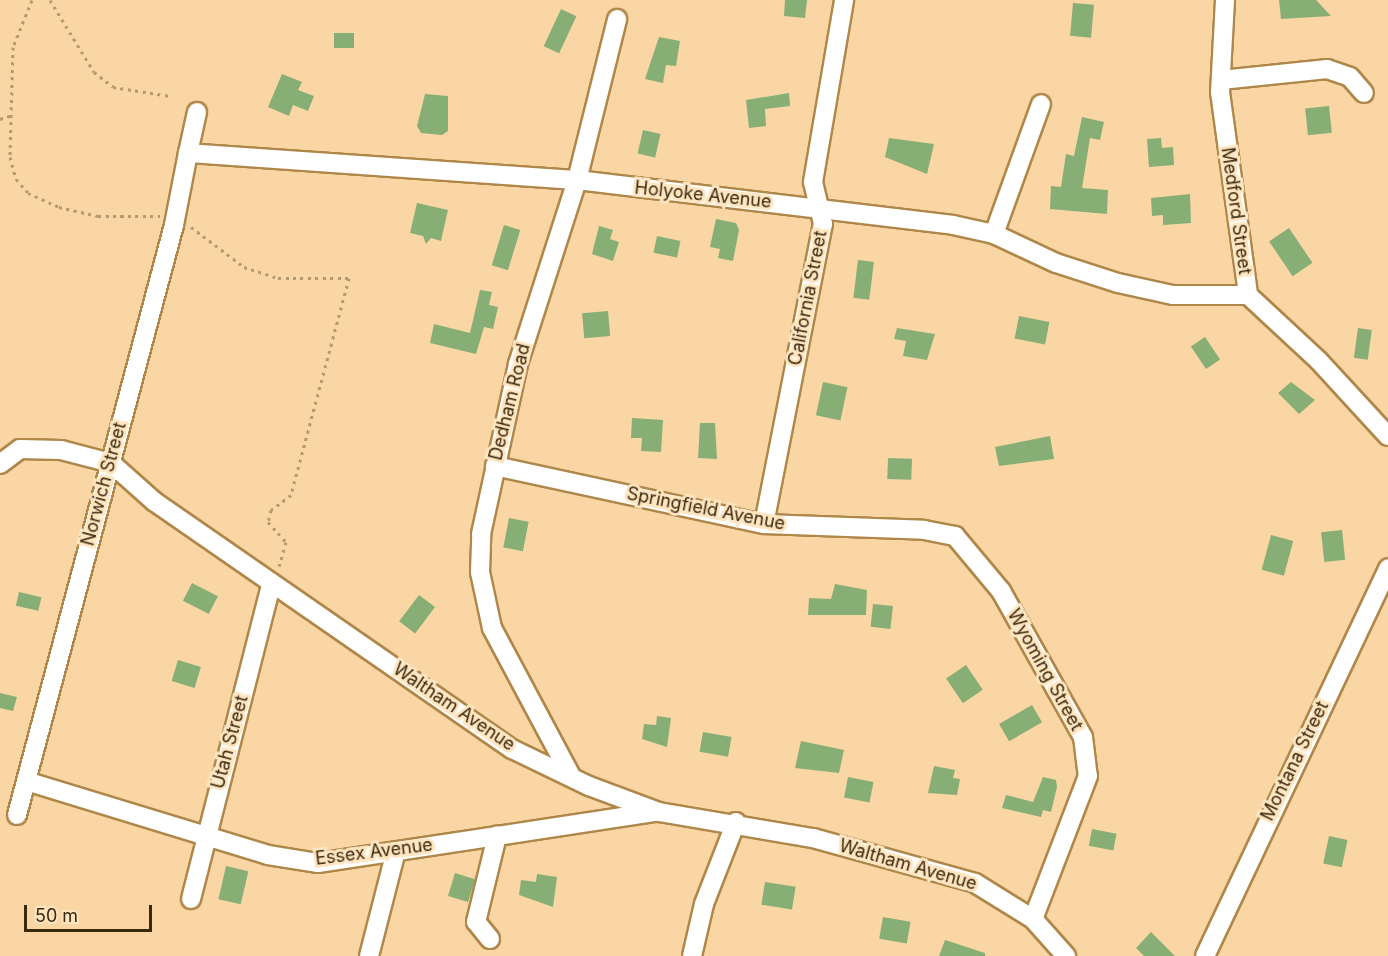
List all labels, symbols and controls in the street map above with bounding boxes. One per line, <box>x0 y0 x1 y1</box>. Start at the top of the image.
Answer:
street label: Medford Street <box>1216 146 1256 276</box>
street label: Holyoke Avenue <box>634 177 772 213</box>
street label: California Street <box>784 229 832 367</box>
street label: Dedham Road <box>485 341 535 463</box>
street label: Norwich Street <box>77 420 131 548</box>
street label: Springfield Avenue <box>625 483 787 535</box>
street label: Wyoming Street <box>1003 605 1087 735</box>
street label: Waltham Avenue <box>389 658 519 756</box>
street label: Utah Street <box>207 693 253 791</box>
street label: Montana Street <box>1257 698 1333 824</box>
street label: Essex Avenue <box>314 834 434 870</box>
street label: Waltham Avenue <box>837 835 979 895</box>
scale bar <box>27 893 154 931</box>
text: 50 m <box>35 905 78 926</box>

